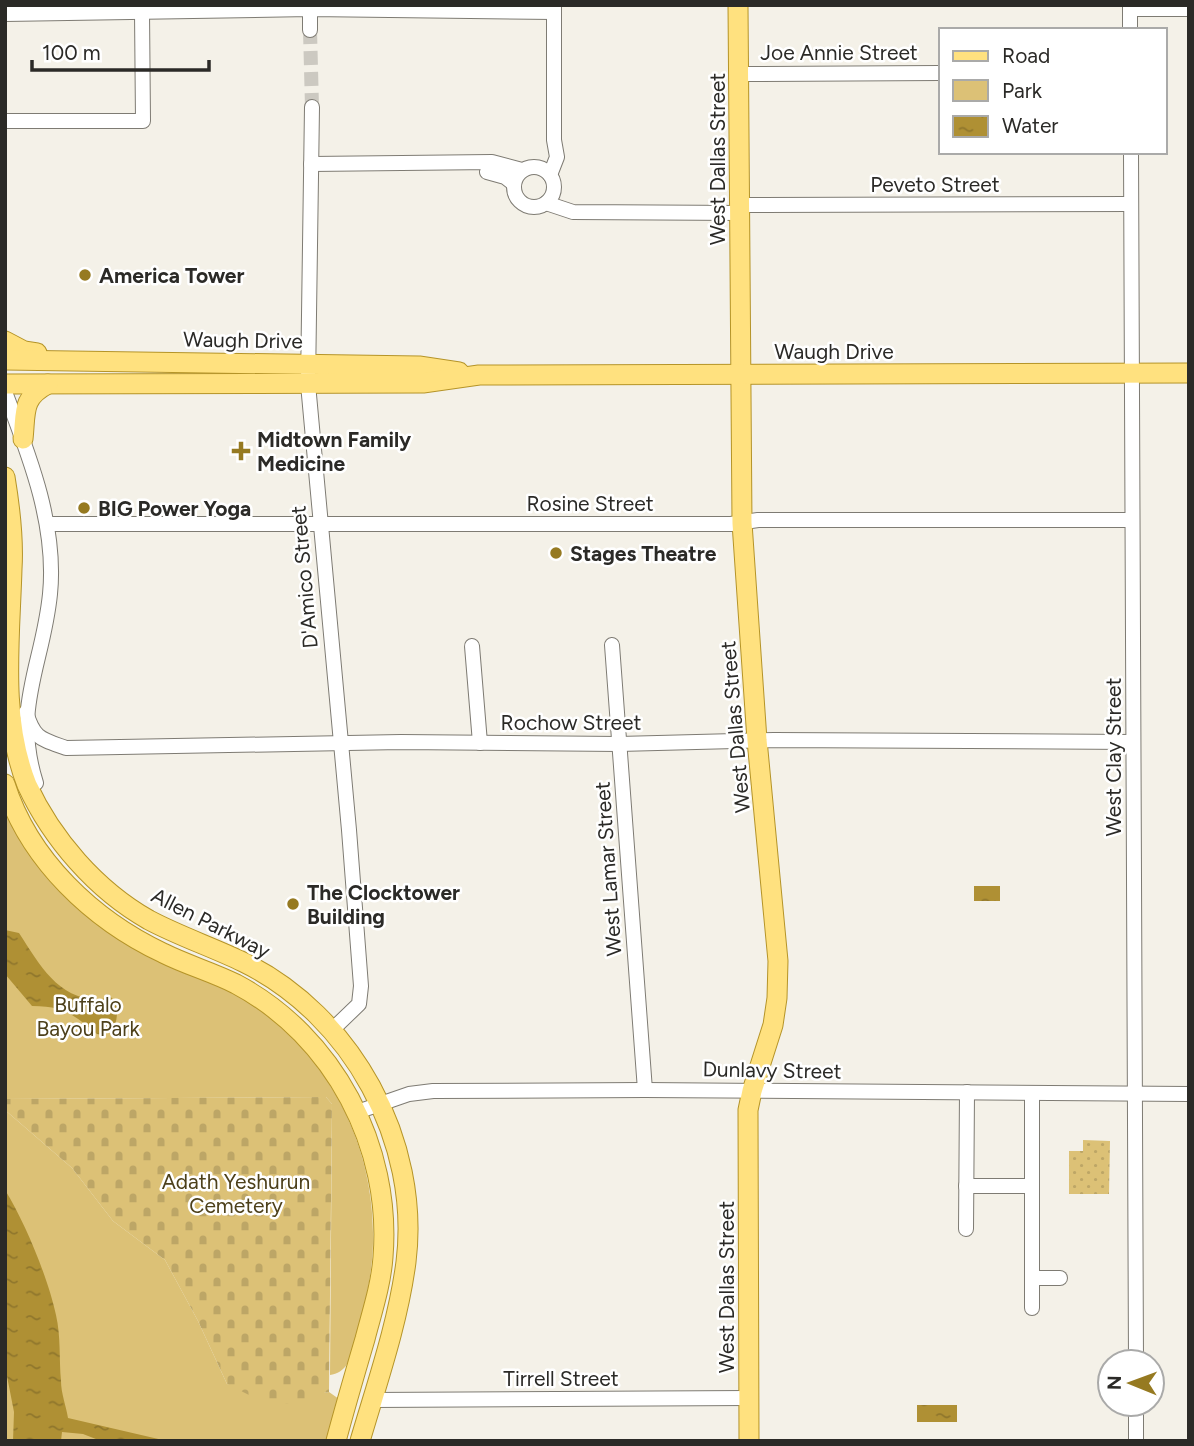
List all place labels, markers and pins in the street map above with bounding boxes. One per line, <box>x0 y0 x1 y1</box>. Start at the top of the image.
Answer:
place label: America Tower <box>99 263 245 288</box>
marker: America Tower <box>77 267 93 283</box>
place label: Midtown Family Medicine <box>257 427 412 476</box>
marker: Midtown Family Medicine <box>231 441 251 461</box>
place label: BIG Power Yoga <box>98 496 251 521</box>
marker: BIG Power Yoga <box>76 500 92 516</box>
place label: Stages Theatre <box>570 541 717 566</box>
marker: Stages Theatre <box>548 545 564 561</box>
place label: The Clocktower Building <box>307 880 460 929</box>
marker: The Clocktower Building <box>285 896 301 912</box>

